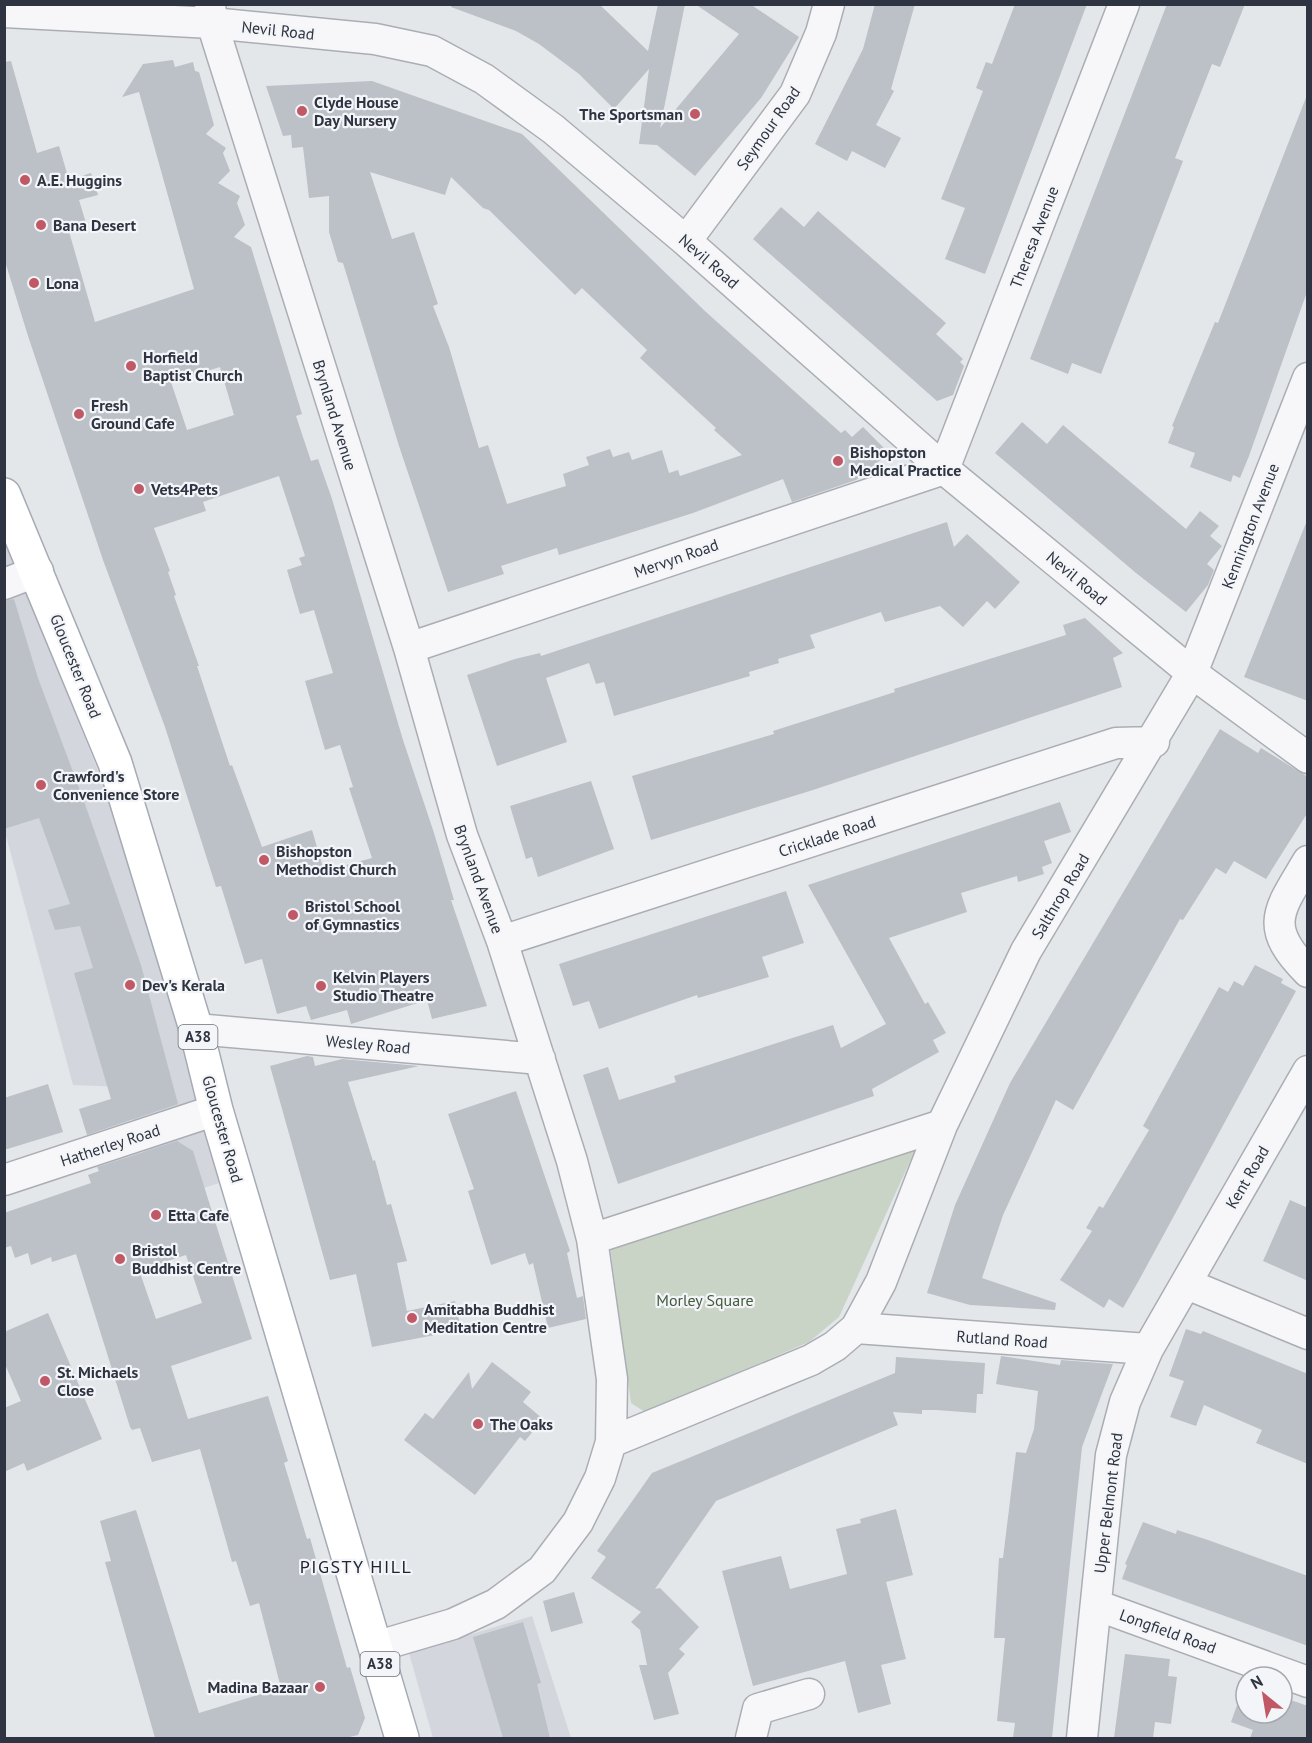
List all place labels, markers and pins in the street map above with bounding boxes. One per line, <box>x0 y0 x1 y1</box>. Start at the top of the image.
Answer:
place label: Clyde House Day Nursery <box>314 92 399 130</box>
marker: Clyde House Day Nursery <box>295 104 309 118</box>
place label: The Sportsman <box>579 104 683 124</box>
marker: The Sportsman <box>688 107 702 121</box>
place label: A.E. Huggins <box>37 170 122 190</box>
marker: A.E. Huggins <box>18 173 32 187</box>
place label: Bana Desert <box>53 215 137 235</box>
marker: Bana Desert <box>34 218 48 232</box>
place label: Lona <box>46 273 79 293</box>
marker: Lona <box>27 276 41 290</box>
place label: Horfield Baptist Church <box>143 347 243 385</box>
marker: Horfield Baptist Church <box>124 359 138 373</box>
place label: Fresh Ground Cafe <box>91 395 175 433</box>
marker: Fresh Ground Cafe <box>72 407 86 421</box>
place label: Bishopston Medical Practice <box>850 442 961 480</box>
marker: Bishopston Medical Practice <box>831 454 845 468</box>
place label: Vets4Pets <box>150 479 218 499</box>
marker: Vets4Pets <box>132 482 146 496</box>
place label: Crawford's Convenience Store <box>53 766 179 804</box>
marker: Crawford's Convenience Store <box>34 778 48 792</box>
place label: Bishopston Methodist Church <box>276 841 396 879</box>
marker: Bishopston Methodist Church <box>257 853 271 867</box>
place label: Bristol School of Gymnastics <box>305 896 400 934</box>
marker: Bristol School of Gymnastics <box>286 908 300 922</box>
place label: Kelvin Players Studio Theatre <box>333 967 434 1005</box>
place label: Dev's Kerala <box>142 975 225 995</box>
marker: Dev's Kerala <box>123 978 137 992</box>
marker: Kelvin Players Studio Theatre <box>314 979 328 993</box>
place label: Etta Cafe <box>168 1205 229 1225</box>
marker: Etta Cafe <box>149 1208 163 1222</box>
place label: Bristol Buddhist Centre <box>132 1240 241 1278</box>
marker: Bristol Buddhist Centre <box>113 1252 127 1266</box>
place label: Amitabha Buddhist Meditation Centre <box>424 1299 555 1337</box>
marker: Amitabha Buddhist Meditation Centre <box>405 1311 419 1325</box>
place label: St. Michaels Close <box>57 1362 138 1400</box>
marker: St. Michaels Close <box>38 1374 52 1388</box>
place label: The Oaks <box>490 1414 553 1434</box>
marker: The Oaks <box>471 1417 485 1431</box>
place label: Madina Bazaar <box>207 1677 308 1697</box>
marker: Madina Bazaar <box>313 1680 327 1694</box>

